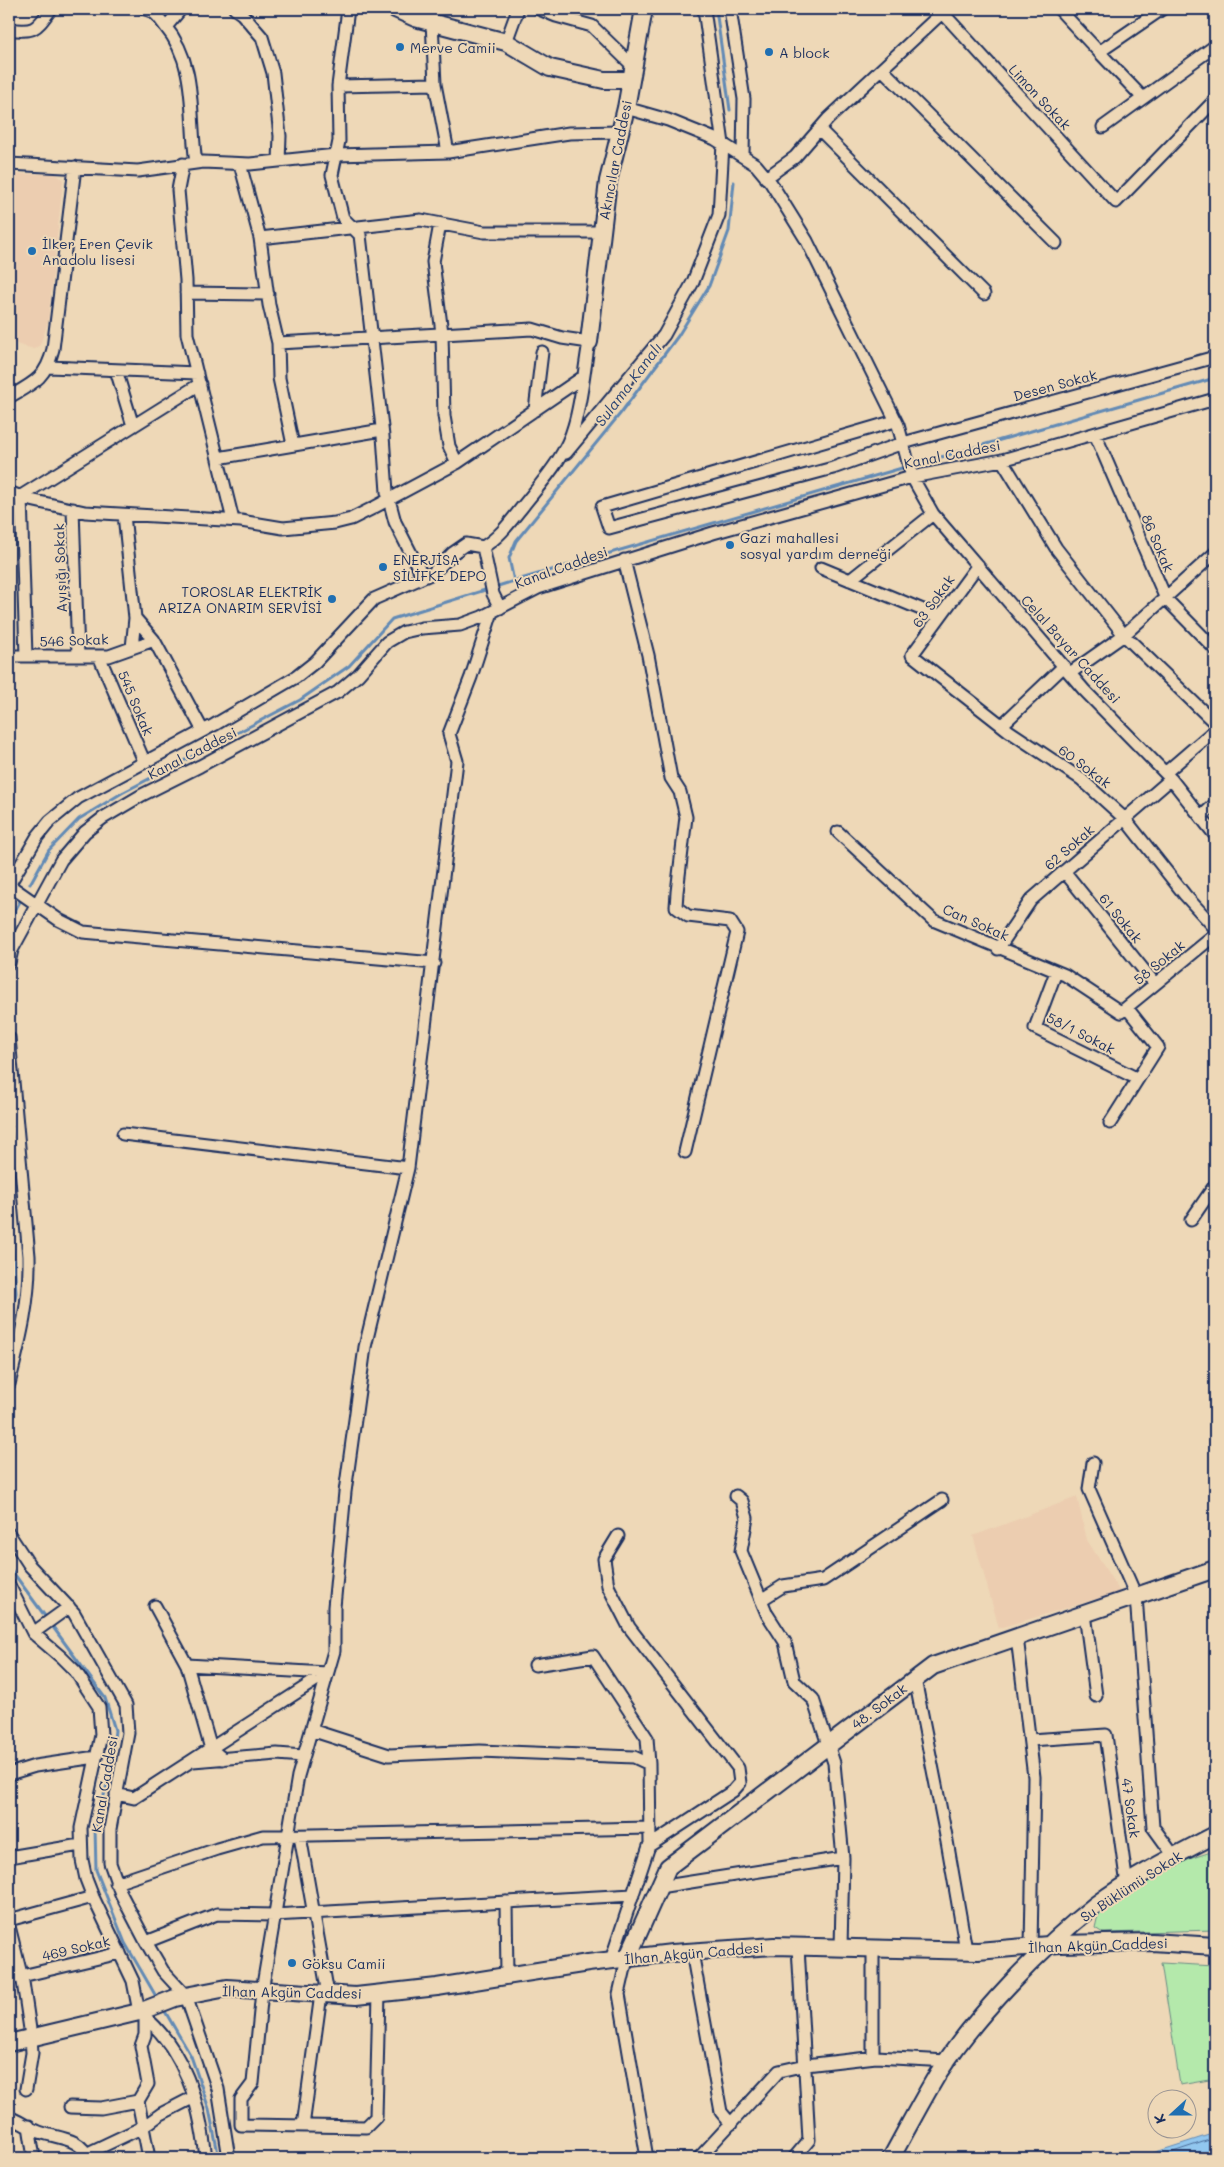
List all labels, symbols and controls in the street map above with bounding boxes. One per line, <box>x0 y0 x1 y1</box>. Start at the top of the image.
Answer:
place label: Merve Camii <box>410 38 496 57</box>
marker: Merve Camii <box>394 41 406 53</box>
place label: A block <box>779 43 830 62</box>
marker: A block <box>763 46 775 58</box>
street label: Limon Sokak <box>1005 60 1075 134</box>
street label: Akıncılar Caddesi <box>594 98 636 222</box>
place label: İlker Eren Çevik Anadolu lisesi <box>42 234 153 269</box>
marker: İlker Eren Çevik Anadolu lisesi <box>26 245 38 257</box>
water label: Sulama Kanalı <box>590 338 666 430</box>
street label: Desen Sokak <box>1011 365 1099 405</box>
street label: Kanal Caddesi <box>902 435 1002 473</box>
street label: 86 Sokak <box>1137 511 1179 575</box>
street label: Ayışığı Sokak <box>49 523 71 613</box>
place label: Gazi mahallesi sosyal yardım derneği <box>740 528 891 563</box>
marker: Gazi mahallesi sosyal yardım derneği <box>724 539 736 551</box>
street label: Kanal Caddesi <box>512 541 610 593</box>
place label: ENERJİSA SİLİFKE DEPO <box>393 550 487 585</box>
marker: ENERJİSA SİLİFKE DEPO <box>377 561 389 573</box>
street label: 63 Sokak <box>907 571 959 631</box>
place label: TOROSLAR ELEKTRİK ARIZA ONARIM SERVİSİ <box>158 582 322 617</box>
street label: Celal Bayar Caddesi <box>1017 591 1125 707</box>
marker: TOROSLAR ELEKTRİK ARIZA ONARIM SERVİSİ <box>326 593 338 605</box>
street label: 546 Sokak <box>39 629 109 651</box>
street label: 545 Sokak <box>114 668 158 738</box>
street label: Kanal Caddesi <box>144 722 240 784</box>
street label: 60 Sokak <box>1055 740 1115 792</box>
street label: 62 Sokak <box>1040 820 1098 874</box>
street label: 61 Sokak <box>1095 889 1147 947</box>
street label: Can Sokak <box>940 899 1012 945</box>
street label: 58 Sokak <box>1129 935 1189 989</box>
street label: 58/1 Sokak <box>1043 1008 1119 1058</box>
street label: 48. Sokak <box>847 1679 911 1733</box>
street label: Kanal Caddesi <box>86 1734 122 1834</box>
street label: 47 Sokak <box>1117 1777 1145 1839</box>
street label: Su Büklümü Sokak <box>1076 1846 1186 1926</box>
street label: 469 Sokak <box>40 1931 112 1965</box>
street label: İlhan Akgün Caddesi <box>1028 1933 1168 1957</box>
street label: İlhan Akgün Caddesi <box>624 1937 764 1969</box>
place label: Göksu Camii <box>302 1954 386 1973</box>
marker: Göksu Camii <box>286 1957 298 1969</box>
street label: İlhan Akgün Caddesi <box>222 1981 362 2003</box>
north arrow <box>1146 2090 1196 2140</box>
text: K <box>1149 2111 1170 2127</box>

